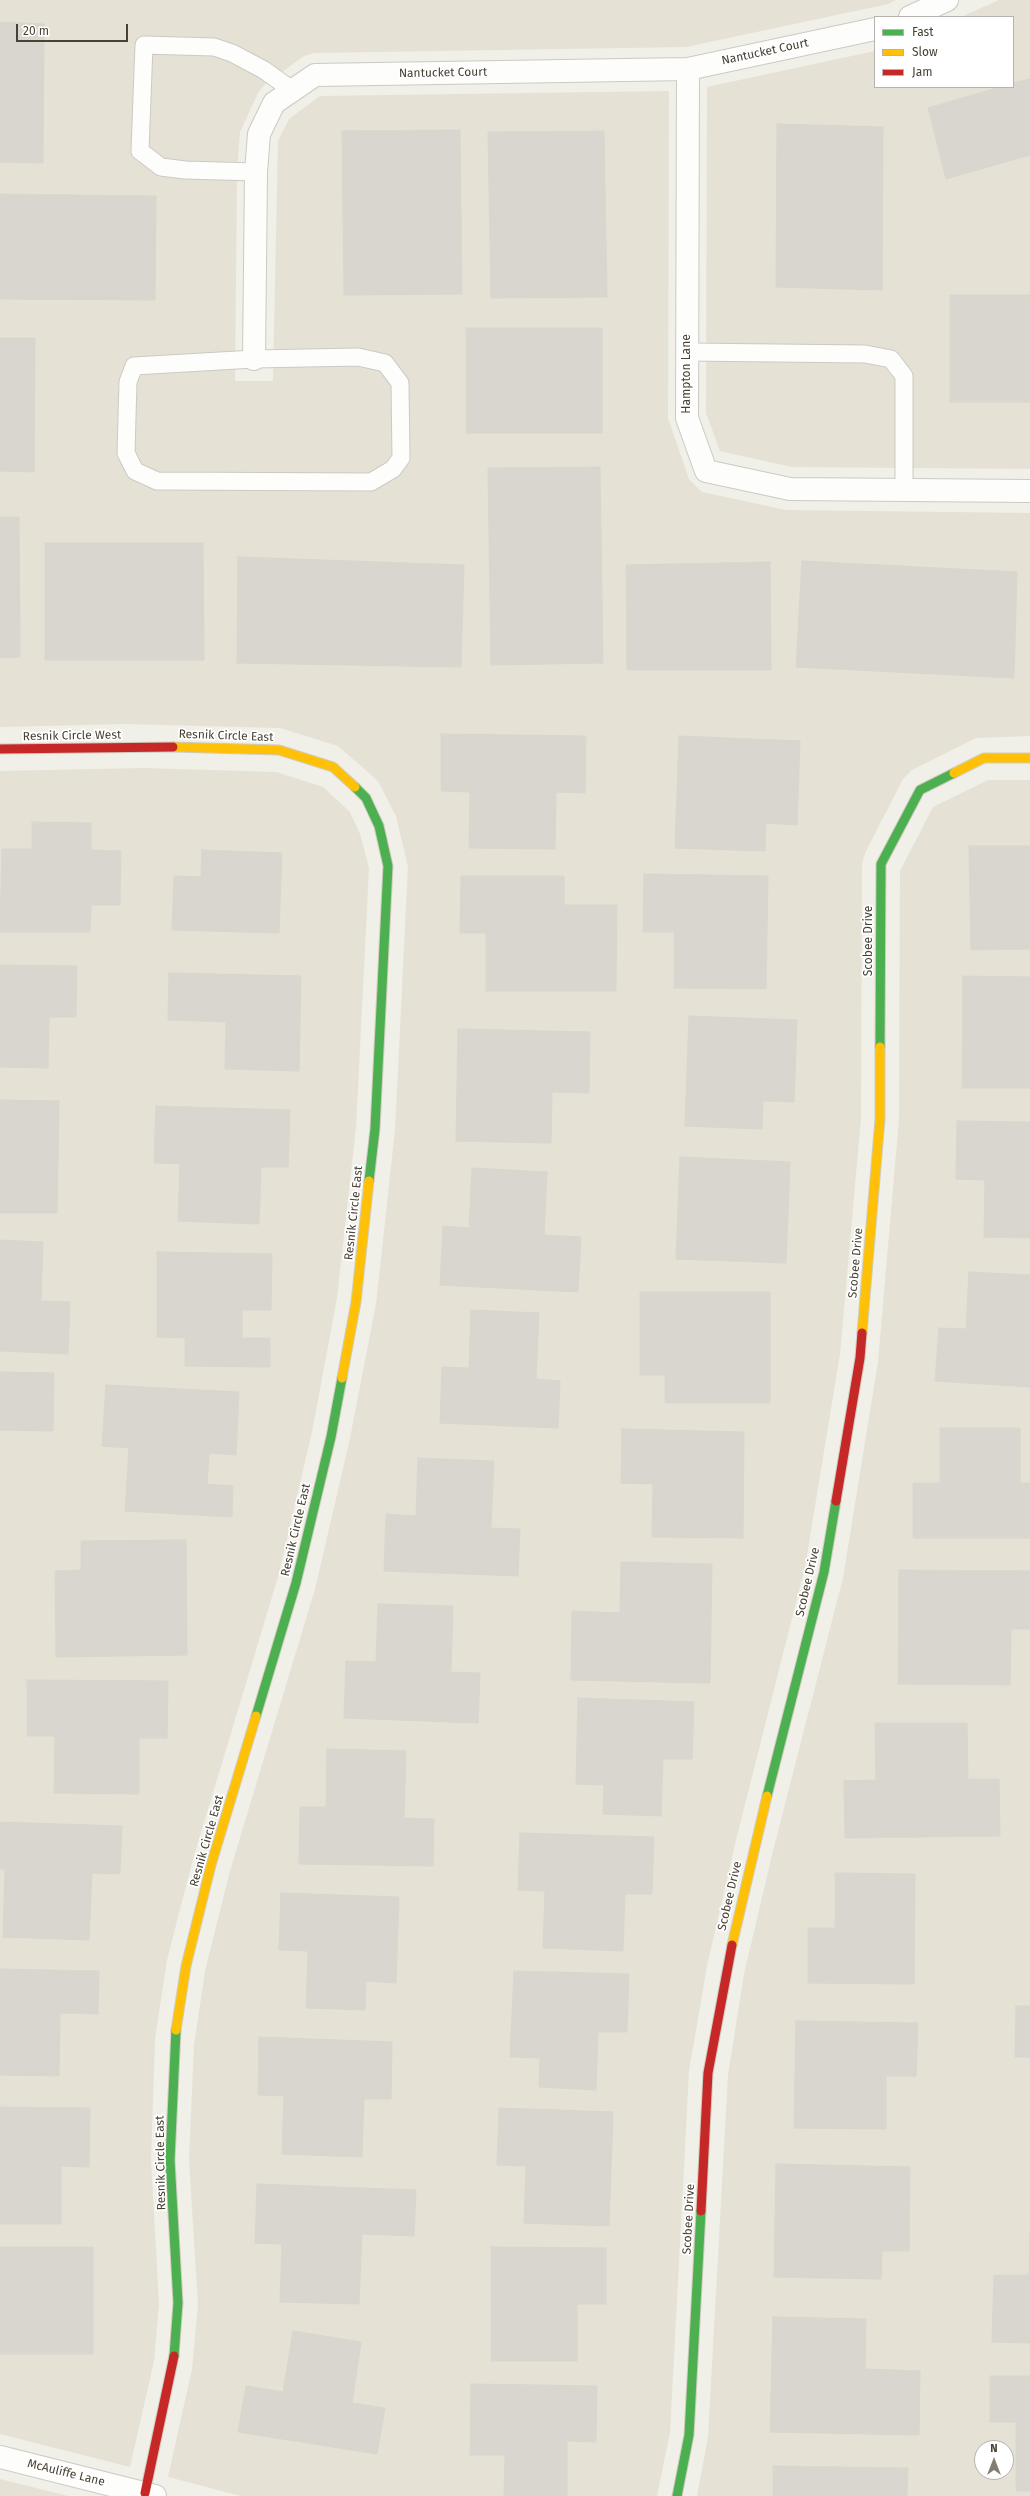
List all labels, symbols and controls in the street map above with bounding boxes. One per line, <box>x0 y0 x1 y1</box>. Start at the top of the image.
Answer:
scale bar <box>18 16 130 42</box>
legend <box>874 16 1014 88</box>
text: 20 m <box>23 24 49 38</box>
text: Fast <box>912 25 934 39</box>
street label: Nantucket Court <box>720 36 810 68</box>
text: Slow <box>912 45 938 59</box>
street label: Nantucket Court <box>399 65 487 81</box>
text: Jam <box>912 65 932 79</box>
street label: Hampton Lane <box>680 334 694 414</box>
street label: Resnik Circle East <box>178 727 274 745</box>
street label: Resnik Circle West <box>23 728 121 744</box>
street label: Scobee Drive <box>862 906 876 976</box>
street label: Resnik Circle East <box>342 1165 366 1261</box>
street label: Scobee Drive <box>846 1227 866 1299</box>
street label: Resnik Circle East <box>278 1482 314 1578</box>
street label: Scobee Drive <box>793 1546 823 1618</box>
street label: Resnik Circle East <box>187 1793 227 1889</box>
street label: Scobee Drive <box>715 1860 745 1932</box>
street label: Resnik Circle East <box>153 2115 169 2211</box>
street label: Scobee Drive <box>680 2183 698 2255</box>
north arrow <box>974 2440 1014 2480</box>
text: N <box>990 2442 998 2455</box>
street label: McAuliffe Lane <box>26 2456 106 2490</box>

